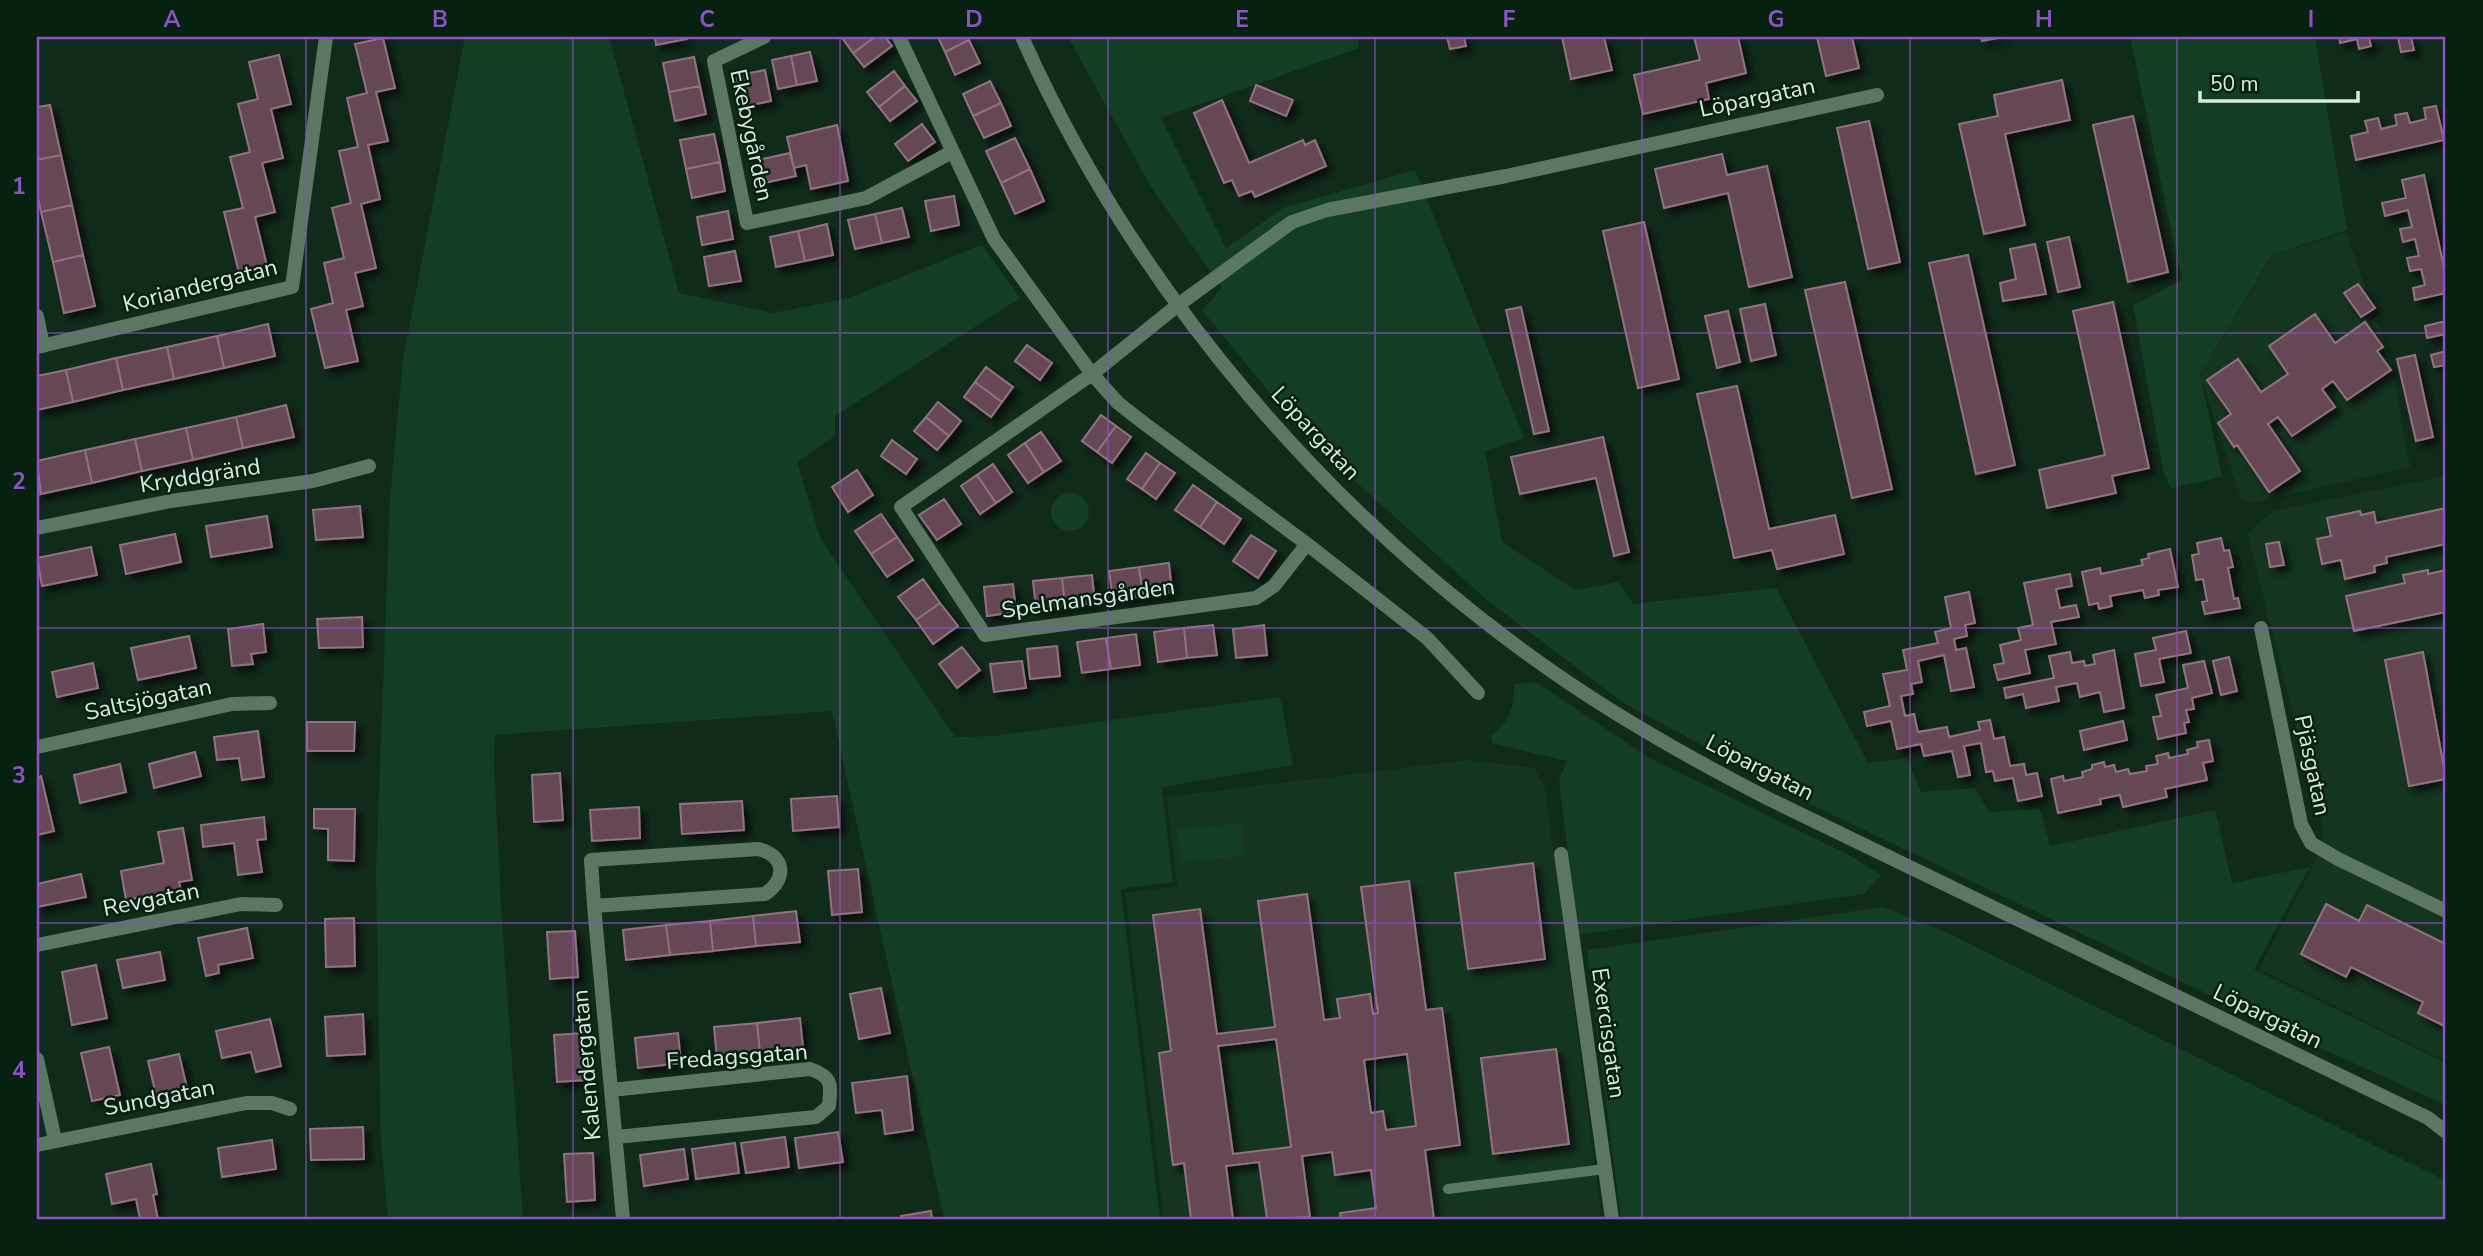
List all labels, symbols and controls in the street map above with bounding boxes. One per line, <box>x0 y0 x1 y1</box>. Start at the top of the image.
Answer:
text: A <box>163 4 181 35</box>
text: B <box>432 4 448 35</box>
text: C <box>699 4 715 35</box>
text: D <box>965 4 983 35</box>
text: E <box>1235 4 1249 35</box>
text: F <box>1503 4 1516 35</box>
text: G <box>1768 4 1784 35</box>
text: H <box>2035 4 2053 35</box>
text: I <box>2308 4 2314 35</box>
scale bar <box>2200 60 2357 104</box>
street label: Ekebygården <box>722 66 781 204</box>
street label: Löpargatan <box>1696 70 1818 125</box>
text: 50 m <box>2210 70 2259 98</box>
text: 1 <box>12 171 26 202</box>
street label: Koriandergatan <box>120 251 281 320</box>
street label: Löpargatan <box>1264 380 1367 487</box>
street label: Kryddgränd <box>137 451 263 500</box>
text: 2 <box>12 466 26 497</box>
street label: Spelmansgården <box>999 571 1177 626</box>
street label: Saltsjögatan <box>82 671 215 728</box>
street label: Pjäsgatan <box>2287 712 2338 818</box>
street label: Löpargatan <box>1700 727 1819 808</box>
text: 3 <box>12 760 26 791</box>
street label: Revgatan <box>100 875 202 924</box>
street label: Exercisgatan <box>1584 966 1633 1100</box>
street label: Löpargatan <box>2208 977 2328 1056</box>
street label: Kalendergatan <box>564 988 609 1142</box>
street label: Fredagsgatan <box>665 1036 809 1077</box>
text: 4 <box>12 1055 26 1086</box>
street label: Sundgatan <box>101 1072 217 1123</box>

